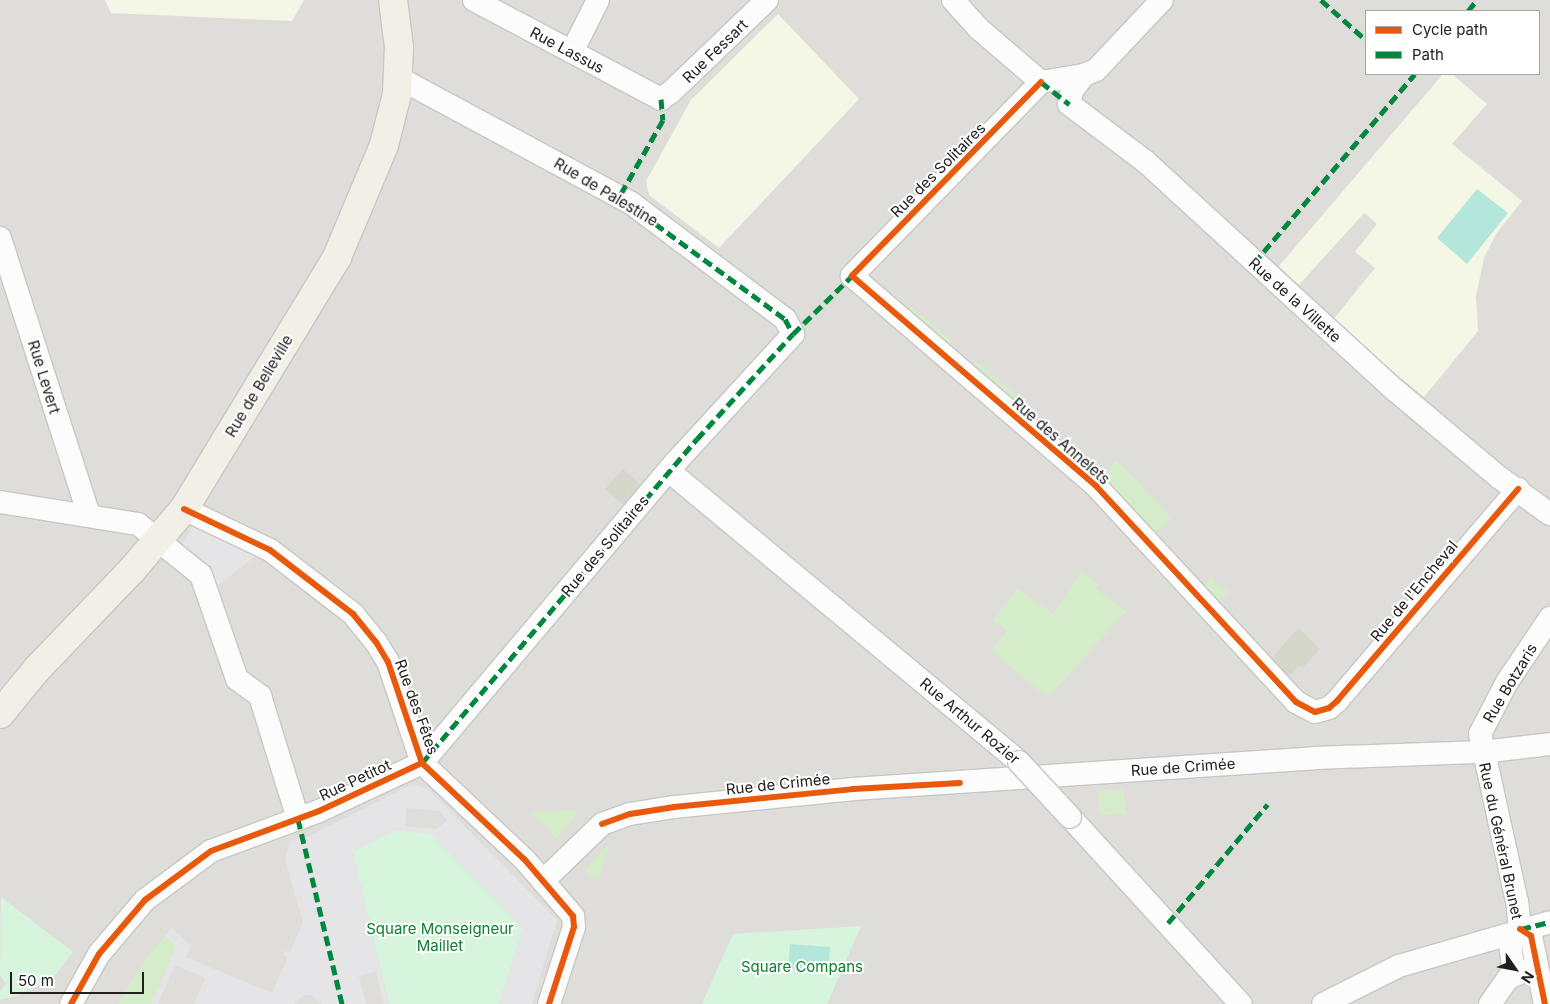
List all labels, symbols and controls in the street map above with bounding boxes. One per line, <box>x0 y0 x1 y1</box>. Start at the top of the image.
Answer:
legend <box>1365 10 1540 75</box>
street label: Rue Fessart <box>679 16 751 86</box>
text: Cycle path <box>1412 20 1488 39</box>
street label: Rue Lassus <box>527 23 607 77</box>
text: Path <box>1412 45 1444 64</box>
street label: Rue des Solitaires <box>887 119 989 221</box>
street label: Rue de Palestine <box>551 154 661 230</box>
street label: Rue de la Villette <box>1245 254 1345 346</box>
street label: Rue de Belleville <box>221 332 297 440</box>
street label: Rue Levert <box>24 338 64 416</box>
street label: Rue des Annelets <box>1009 394 1113 488</box>
street label: Rue des Solitaires <box>557 492 653 600</box>
street label: Rue de l'Encheval <box>1367 537 1461 645</box>
street label: Rue Botzaris <box>1479 640 1541 726</box>
street label: Rue des Fêtes <box>391 657 443 757</box>
street label: Rue Arthur Rozier <box>916 674 1024 768</box>
street label: Rue de Crimée <box>1130 754 1236 780</box>
street label: Rue Petitot <box>316 756 394 804</box>
street label: Rue du Général Brunet <box>1476 761 1526 921</box>
street label: Rue de Crimée <box>725 770 831 798</box>
park label: Square Monseigneur Maillet <box>366 919 514 954</box>
north arrow <box>1490 944 1540 994</box>
park label: Square Compans <box>741 958 863 976</box>
scale bar <box>12 962 146 994</box>
text: N <box>1518 968 1538 987</box>
text: 50 m <box>18 971 54 990</box>

